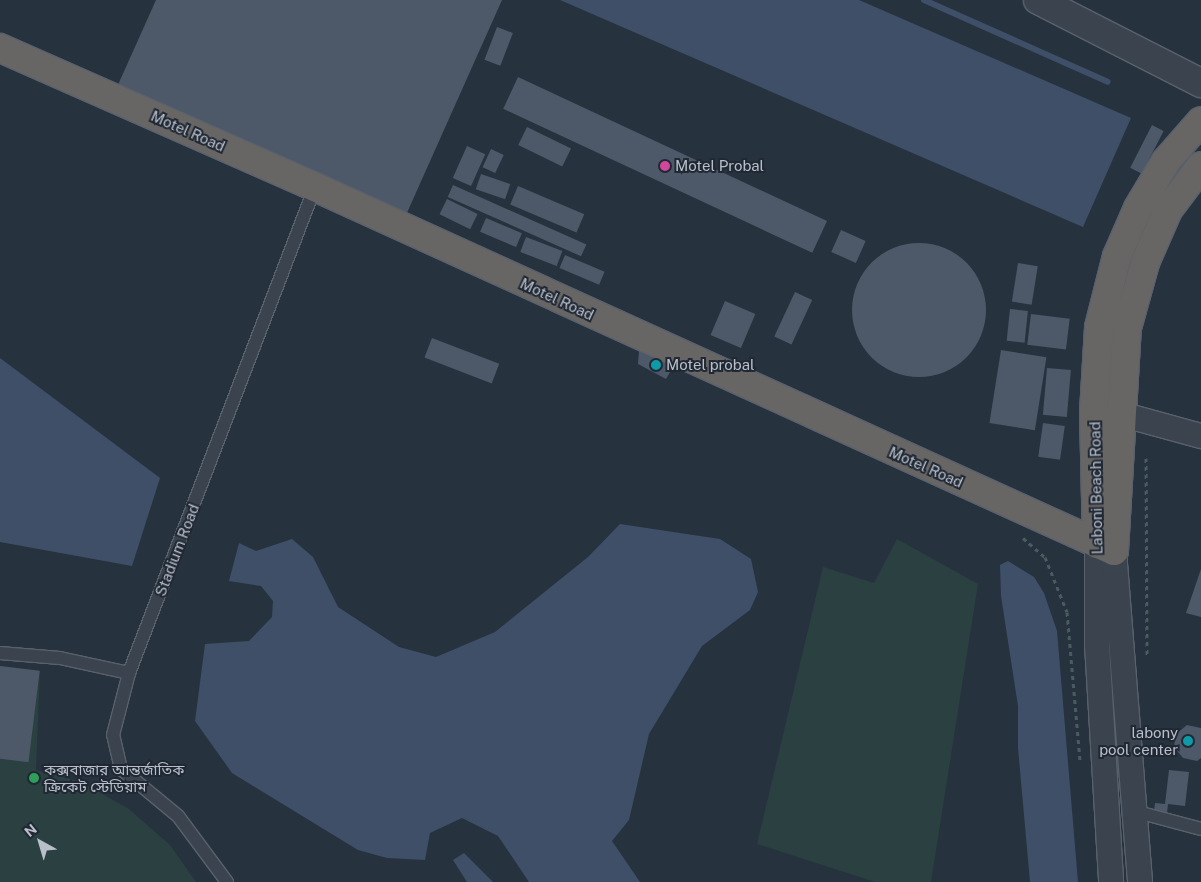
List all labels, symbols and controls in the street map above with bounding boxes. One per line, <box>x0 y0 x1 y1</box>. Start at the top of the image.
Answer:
street label: Motel Road <box>148 107 228 155</box>
place label: Motel Probal <box>675 157 764 175</box>
marker: Motel Probal <box>659 160 671 172</box>
street label: Motel Road <box>517 274 597 324</box>
place label: Motel probal <box>666 356 754 374</box>
marker: Motel probal <box>650 359 662 371</box>
street label: Laboni Beach Road <box>1086 421 1106 555</box>
street label: Motel Road <box>886 443 966 491</box>
street label: Stadium Road <box>151 501 203 599</box>
place label: labony pool center <box>1099 723 1178 758</box>
marker: labony pool center <box>1182 735 1194 747</box>
place label: কক্সবাজার আন্তর্জাতিক ক্রিকেট স্টেডিয়াম <box>44 760 184 795</box>
marker: কক্সবাজার আন্তর্জাতিক ক্রিকেট স্টেডিয়াম <box>28 772 40 784</box>
north arrow <box>15 817 65 867</box>
text: N <box>21 821 40 840</box>

